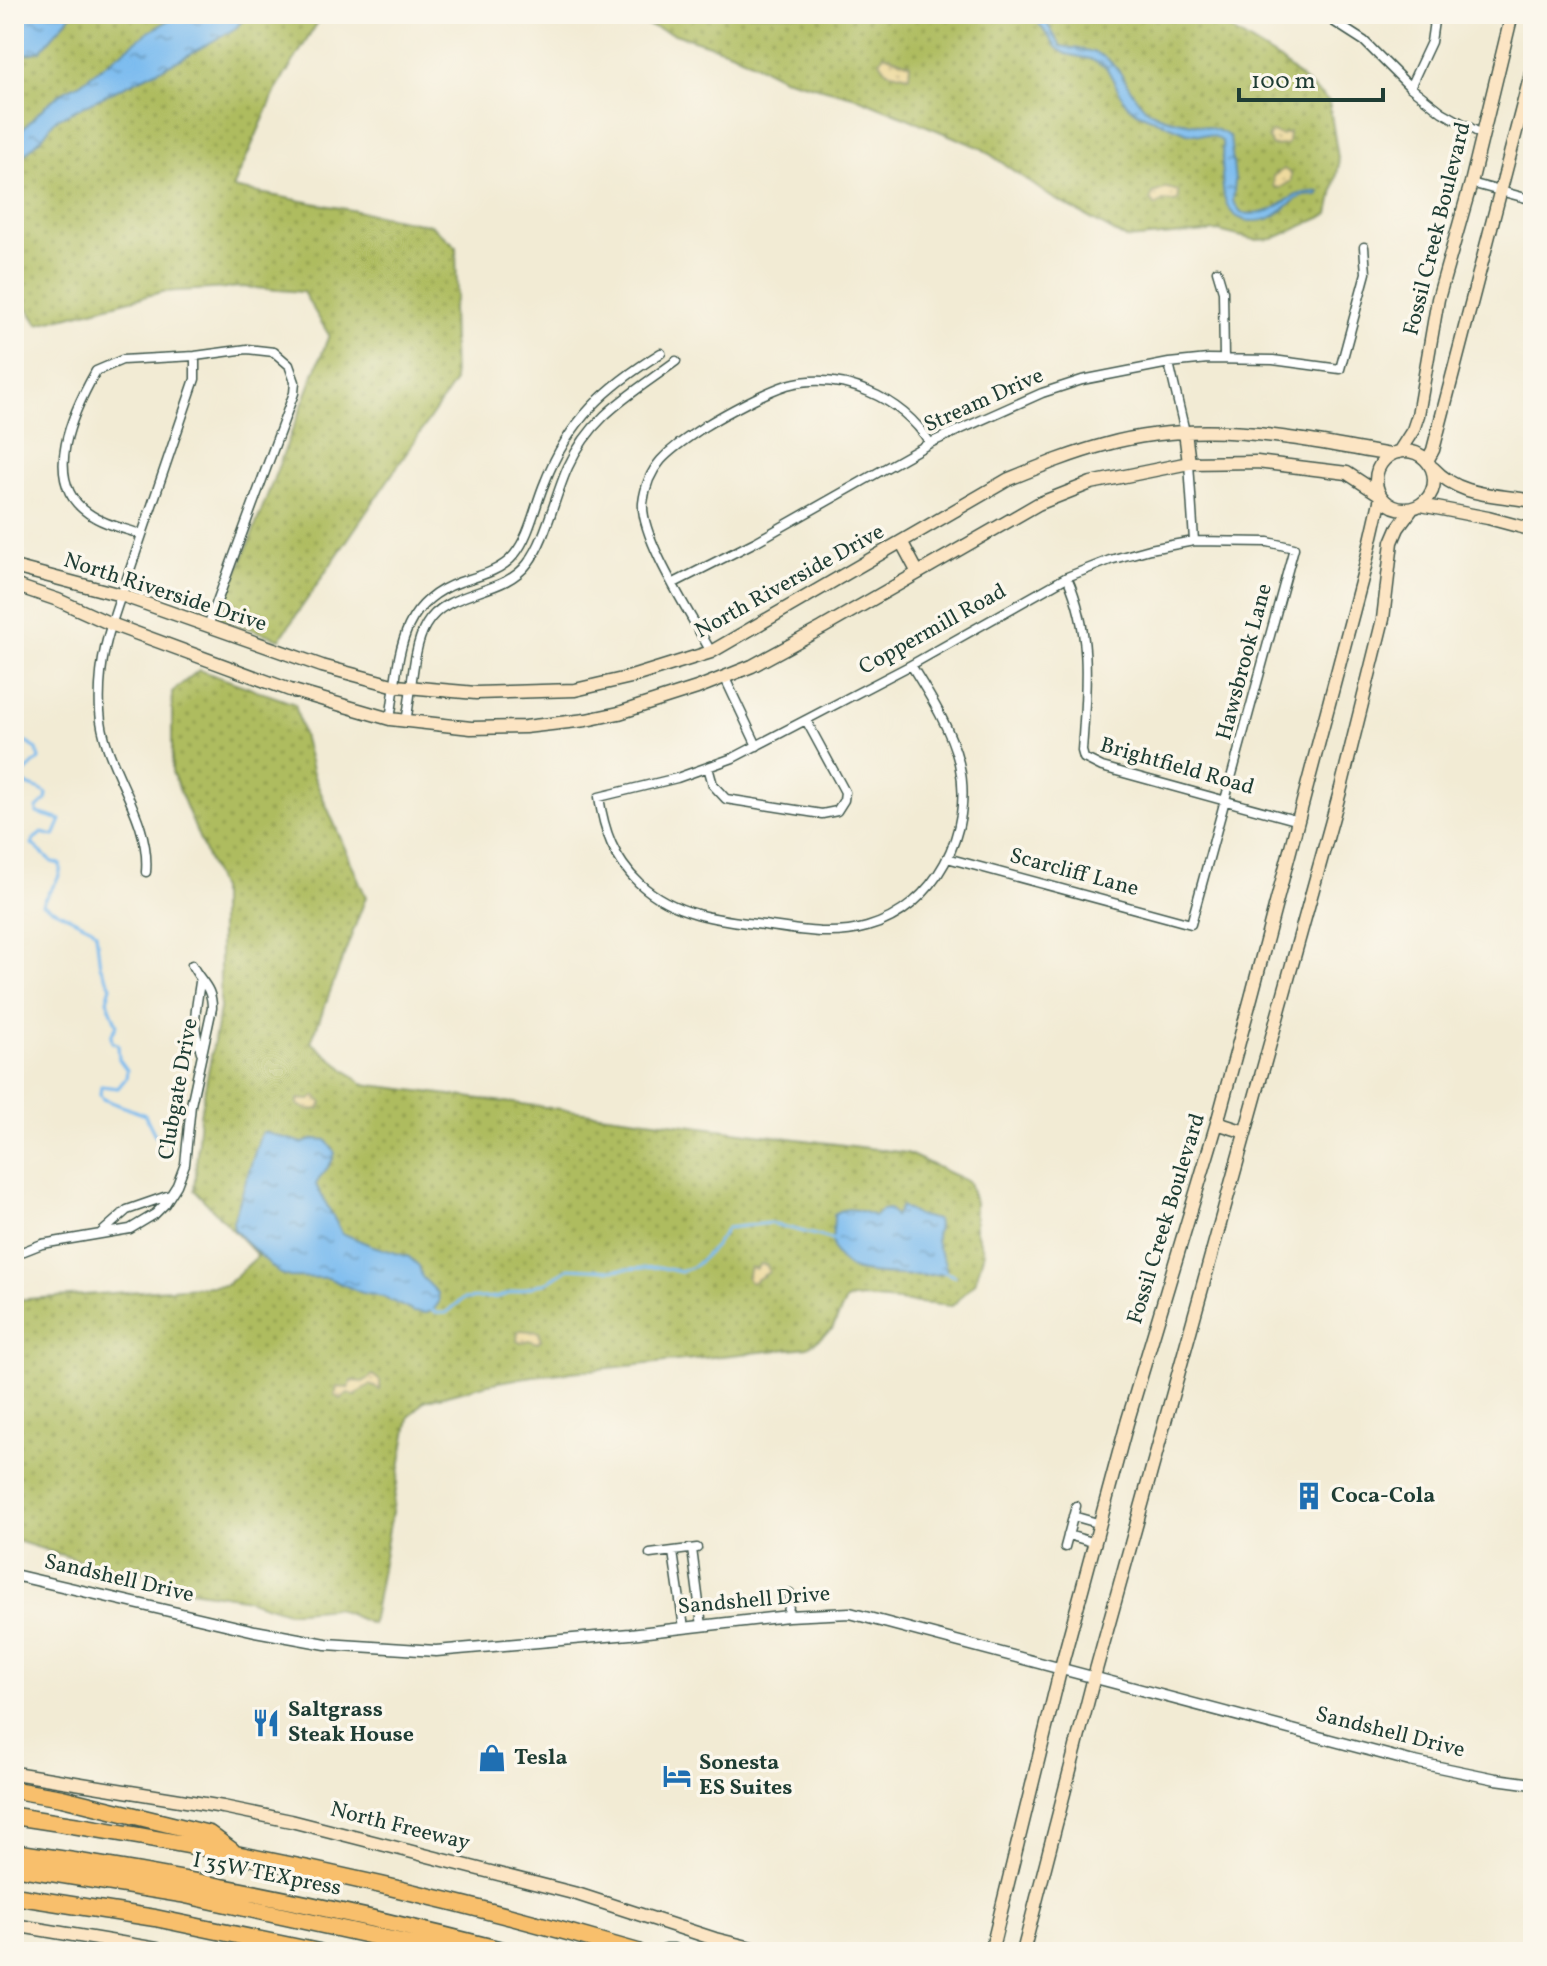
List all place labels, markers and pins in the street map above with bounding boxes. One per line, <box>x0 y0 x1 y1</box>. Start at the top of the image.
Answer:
building icon: Coca-Cola <box>1294 1481 1324 1511</box>
place label: Coca-Cola <box>1331 1481 1435 1512</box>
place label: Saltgrass Steak House <box>288 1695 414 1751</box>
restaurant icon: Saltgrass Steak House <box>251 1708 281 1738</box>
shop icon: Tesla <box>477 1743 507 1773</box>
place label: Tesla <box>514 1743 567 1774</box>
place label: Sonesta ES Suites <box>699 1748 792 1804</box>
hotel icon: Sonesta ES Suites <box>662 1761 692 1791</box>

